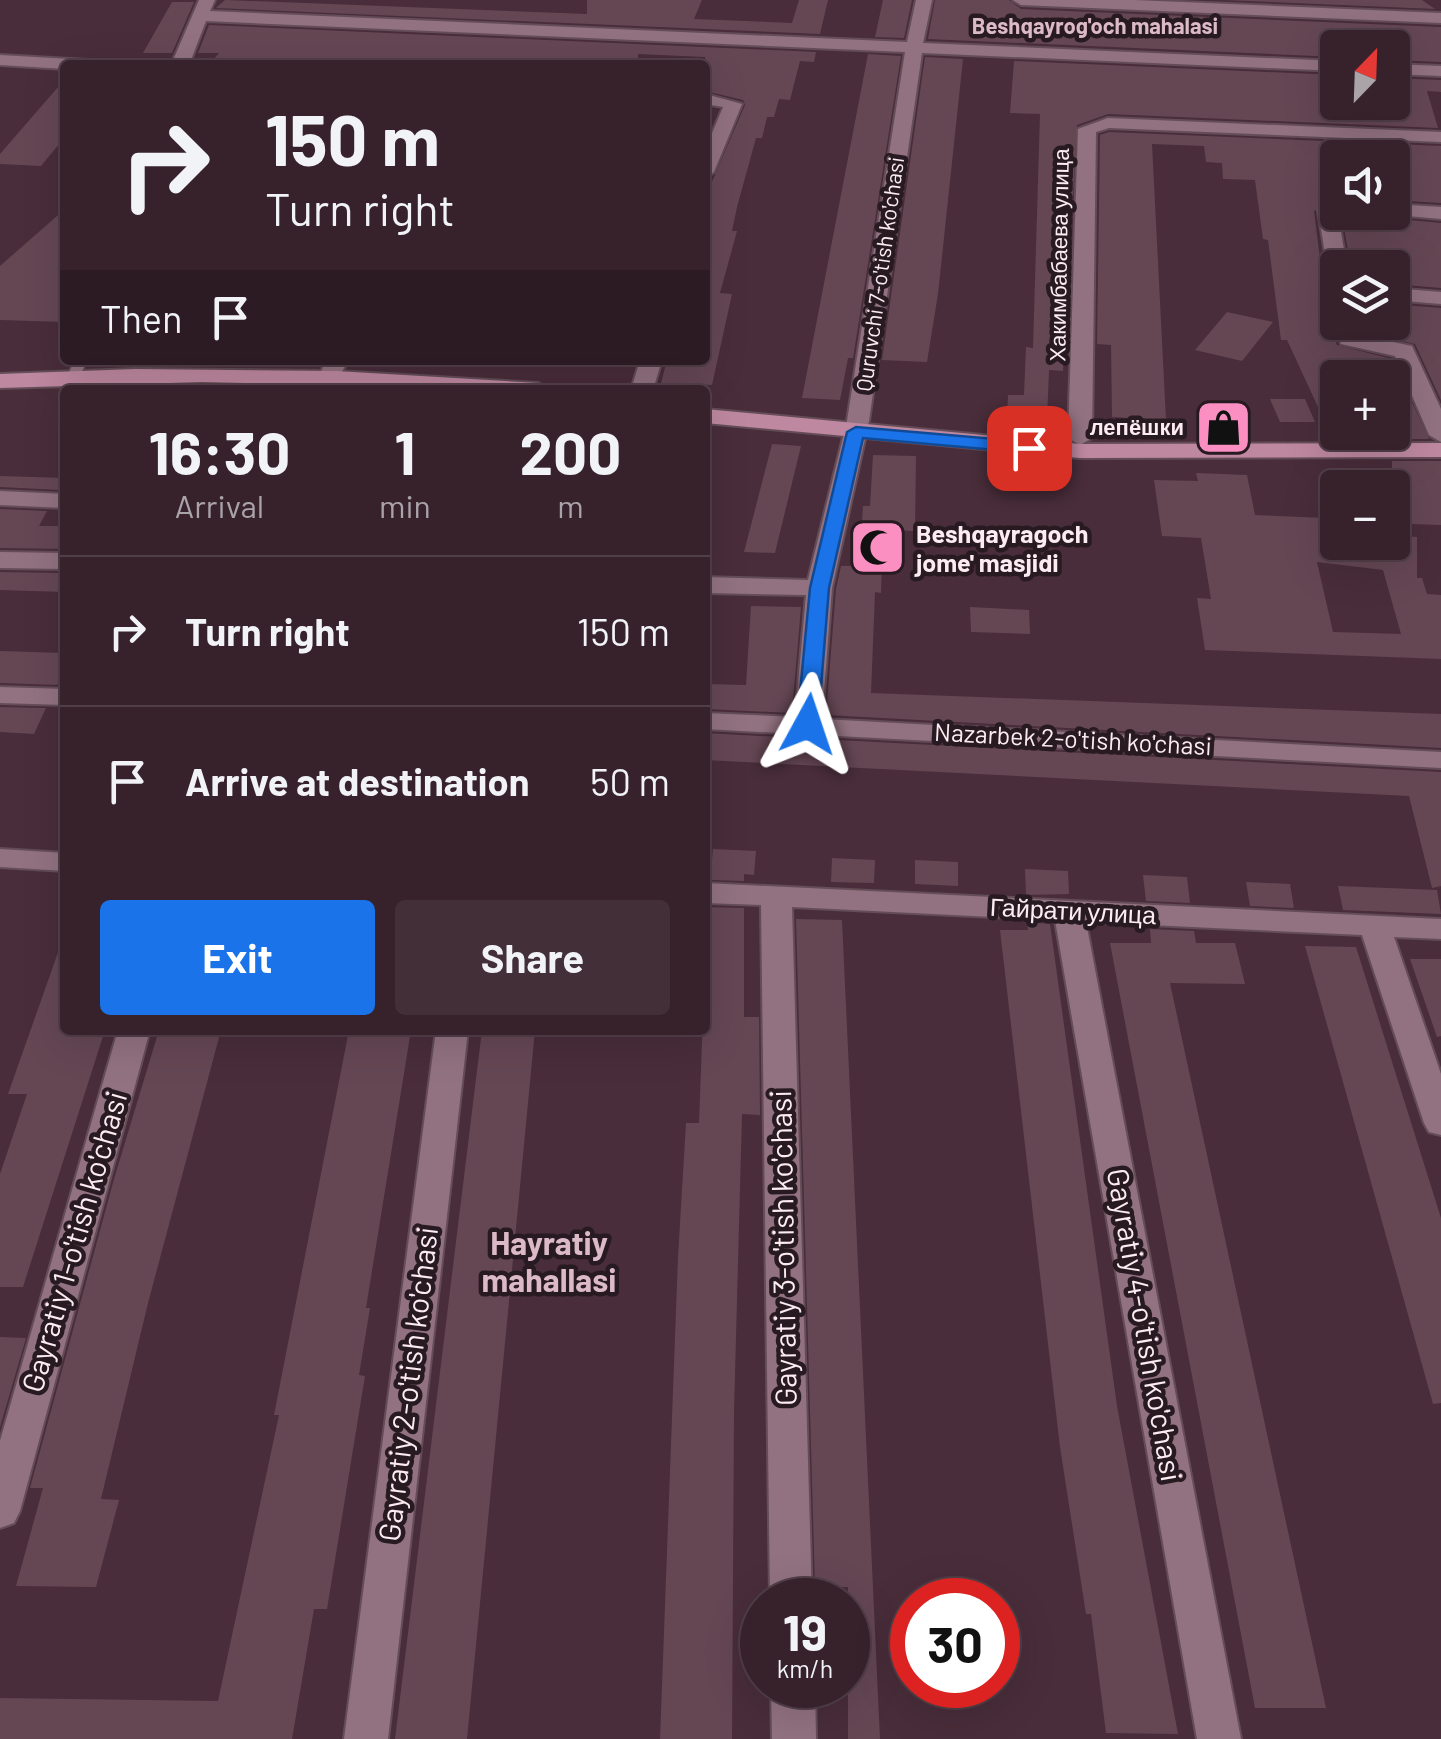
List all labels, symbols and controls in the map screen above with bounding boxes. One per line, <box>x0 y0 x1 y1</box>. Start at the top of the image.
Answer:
district label: Beshqayrog'och mahalasi <box>972 12 1218 38</box>
north arrow <box>1320 30 1410 120</box>
map controls <box>1320 30 1410 560</box>
text: 150 m <box>265 96 440 180</box>
icon: right <box>100 100 230 230</box>
button: sound <box>1320 140 1410 230</box>
street label: Хакимбабаева улица <box>1043 147 1074 362</box>
street label: Quruvchi 7-o'tish ko'chasi <box>850 155 908 393</box>
text: Turn right <box>265 181 455 235</box>
button: layers <box>1320 250 1410 340</box>
icon: arrive <box>203 290 258 345</box>
text: Then <box>100 295 183 341</box>
button: + <box>1320 360 1410 450</box>
shop icon: лепёшки <box>1193 397 1253 457</box>
pin <box>987 406 1072 491</box>
place label: лепёшки <box>1090 413 1184 439</box>
text: 16:30 <box>149 415 290 487</box>
text: 1 <box>394 415 416 487</box>
text: 200 <box>519 415 621 487</box>
icon: arrive <box>1002 421 1057 476</box>
button: − <box>1320 470 1410 560</box>
text: Arrival <box>175 486 264 524</box>
text: min <box>379 486 431 524</box>
text: m <box>557 486 584 524</box>
mosque icon: Beshqayragoch jome' masjidi <box>847 518 907 578</box>
place label: Beshqayragoch jome' masjidi <box>914 518 1088 577</box>
icon: right <box>100 604 155 659</box>
text: Turn right <box>185 608 350 654</box>
text: 150 m <box>577 608 670 654</box>
position arrow <box>756 672 860 776</box>
street label: Nazarbek 2-o'tish ko'chasi <box>933 716 1213 760</box>
icon: arrive <box>100 754 155 809</box>
text: Arrive at destination <box>185 758 530 804</box>
text: 50 m <box>590 758 670 804</box>
street label: Гайрати улица <box>989 891 1157 929</box>
button: Exit <box>100 900 375 1015</box>
button: Share <box>395 900 670 1015</box>
street label: Gayratiy 1-o'tish ko'chasi <box>13 1087 133 1396</box>
street label: Gayratiy 3-o'tish ko'chasi <box>761 1090 803 1406</box>
street label: Gayratiy 4-o'tish ko'chasi <box>1101 1165 1191 1484</box>
district label: Hayratiy mahallasi <box>482 1223 616 1298</box>
street label: Gayratiy 2-o'tish ko'chasi <box>370 1224 444 1543</box>
speed limit sign: 30 <box>890 1578 1020 1708</box>
text: 19 <box>783 1601 827 1661</box>
text: km/h <box>777 1653 833 1683</box>

